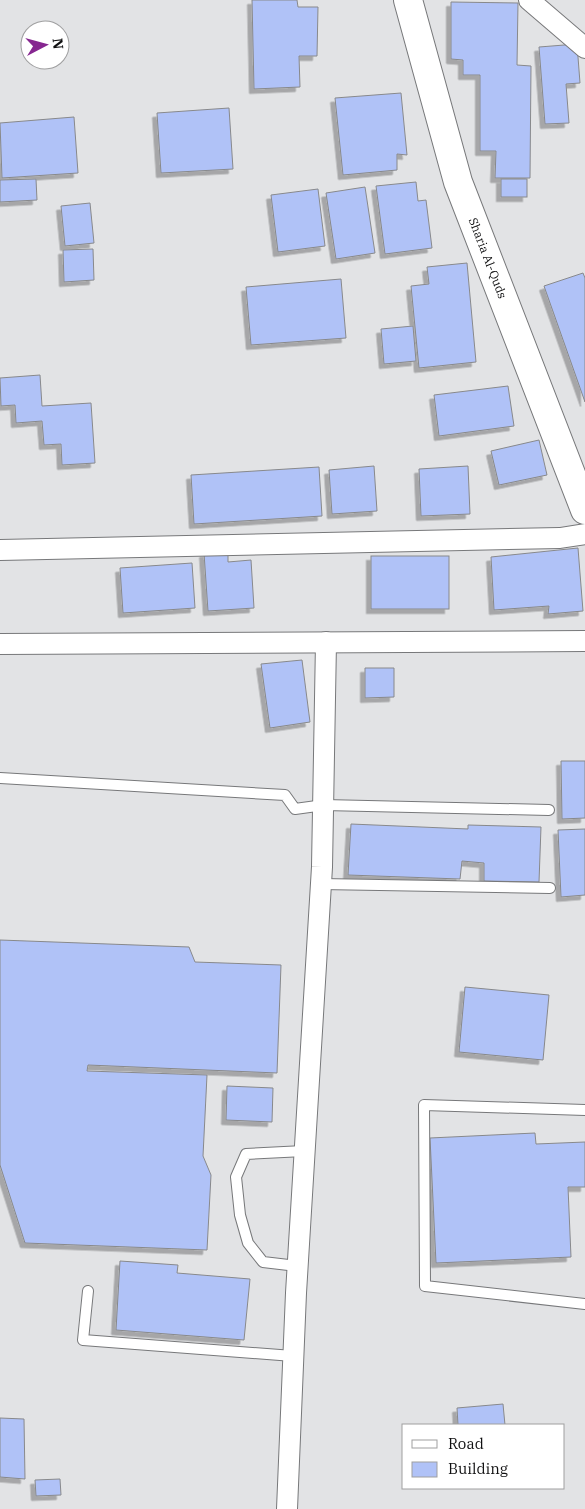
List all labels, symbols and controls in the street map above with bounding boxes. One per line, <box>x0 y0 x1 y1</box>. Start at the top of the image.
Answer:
north arrow <box>20 20 70 70</box>
text: N <box>48 37 67 50</box>
street label: Sharia Al-Quds <box>466 215 510 301</box>
legend <box>402 1424 565 1489</box>
text: Road <box>448 1434 484 1453</box>
text: Building <box>448 1459 508 1478</box>

